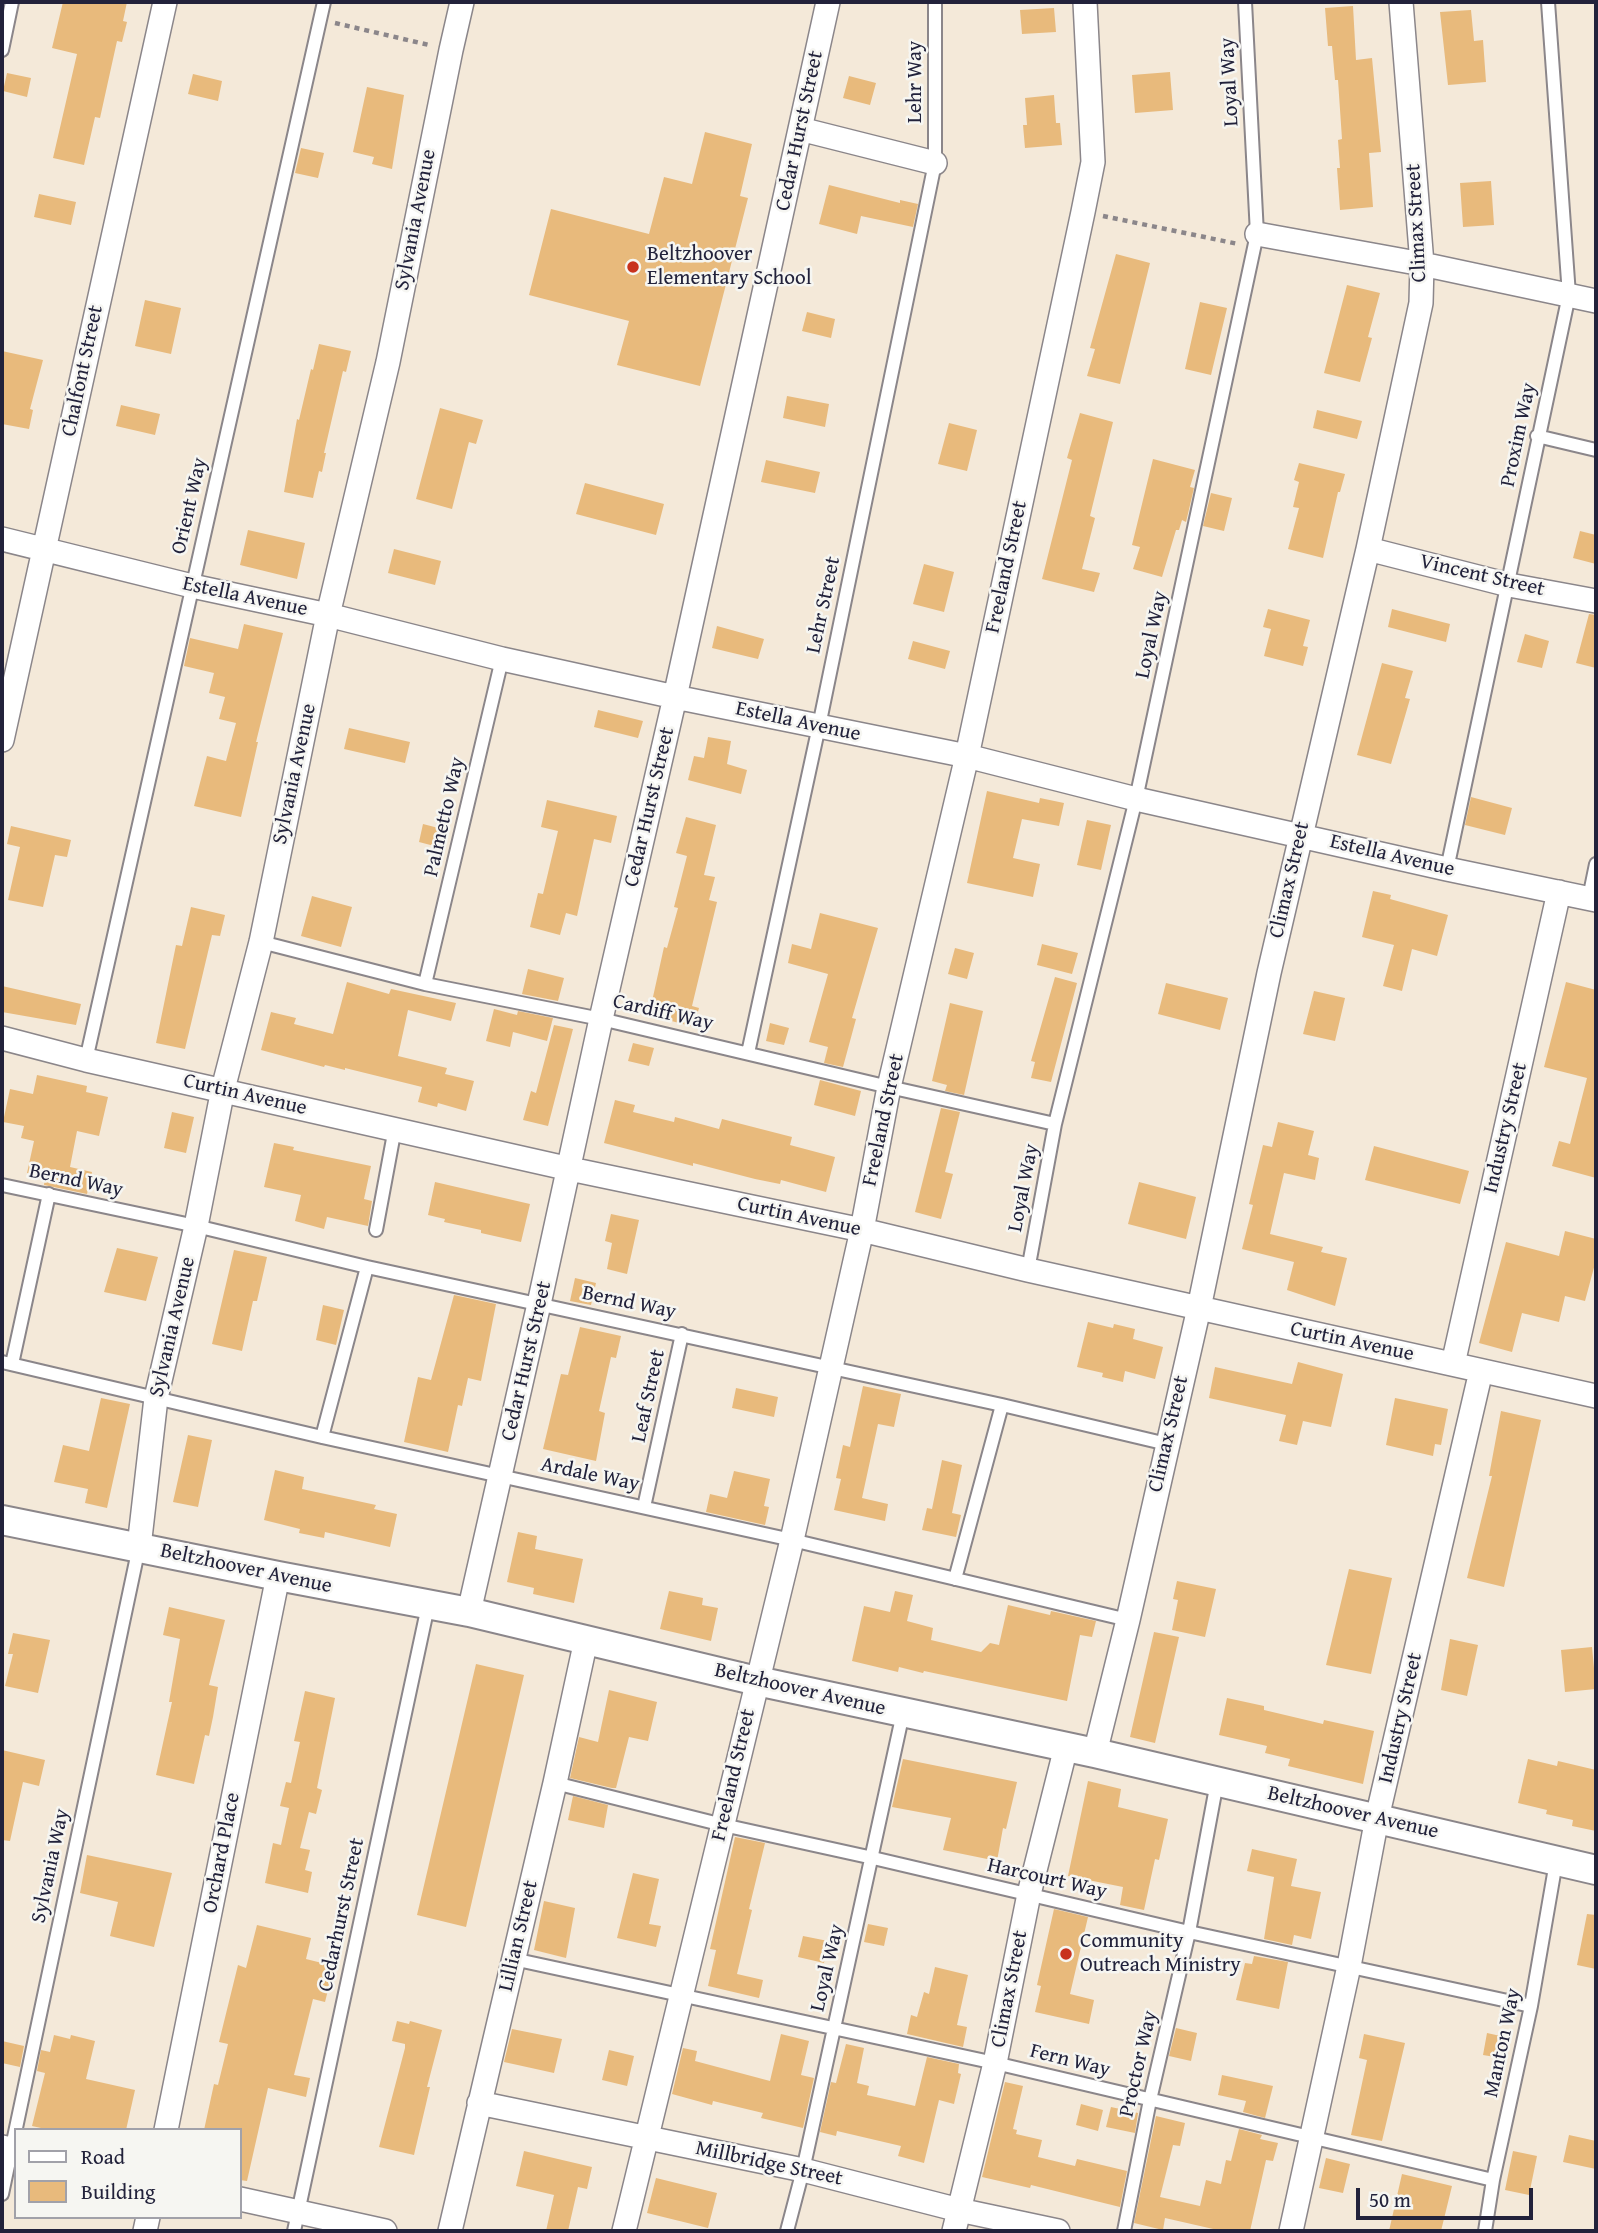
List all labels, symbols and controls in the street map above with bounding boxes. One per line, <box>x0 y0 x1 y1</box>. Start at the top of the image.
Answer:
street label: Loyal Way <box>1215 37 1245 127</box>
street label: Lehr Way <box>903 41 929 123</box>
street label: Cedar Hurst Street <box>771 49 829 213</box>
street label: Sylvania Avenue <box>390 147 442 293</box>
street label: Climax Street <box>1401 163 1433 283</box>
place label: Beltzhoover Elementary School <box>647 242 812 292</box>
marker: Beltzhoover Elementary School <box>625 259 641 275</box>
street label: Chalfont Street <box>57 303 109 439</box>
street label: Proxim Way <box>1496 381 1542 489</box>
street label: Orient Way <box>167 455 213 557</box>
street label: Freeland Street <box>981 498 1033 636</box>
street label: Vincent Street <box>1417 549 1547 603</box>
street label: Lehr Street <box>801 554 847 656</box>
street label: Estella Avenue <box>180 571 310 623</box>
street label: Loyal Way <box>1130 589 1174 681</box>
street label: Estella Avenue <box>733 696 863 748</box>
street label: Sylvania Avenue <box>268 701 322 847</box>
street label: Cedar Hurst Street <box>619 725 681 889</box>
street label: Palmetto Way <box>419 755 471 879</box>
street label: Climax Street <box>1264 819 1316 941</box>
street label: Estella Avenue <box>1327 829 1457 883</box>
street label: Cardiff Way <box>610 989 716 1037</box>
street label: Freeland Street <box>858 1051 910 1189</box>
street label: Industry Street <box>1479 1060 1533 1196</box>
street label: Curtin Avenue <box>181 1069 309 1121</box>
street label: Loyal Way <box>1003 1142 1045 1234</box>
street label: Bernd Way <box>27 1159 125 1203</box>
street label: Curtin Avenue <box>735 1192 863 1242</box>
street label: Sylvania Avenue <box>145 1254 201 1400</box>
street label: Cedar Hurst Street <box>496 1279 558 1443</box>
street label: Bernd Way <box>580 1281 678 1325</box>
street label: Curtin Avenue <box>1288 1317 1416 1367</box>
street label: Leaf Street <box>627 1347 671 1445</box>
street label: Climax Street <box>1143 1373 1195 1495</box>
street label: Ardale Way <box>538 1452 642 1498</box>
street label: Beltzhoover Avenue <box>158 1539 334 1599</box>
street label: Industry Street <box>1374 1650 1428 1786</box>
street label: Beltzhoover Avenue <box>712 1658 888 1722</box>
street label: Freeland Street <box>707 1706 761 1844</box>
street label: Beltzhoover Avenue <box>1265 1781 1441 1845</box>
street label: Orchard Place <box>198 1791 246 1915</box>
street label: Sylvania Way <box>27 1807 75 1925</box>
street label: Cedarhurst Street <box>313 1836 371 1994</box>
street label: Harcourt Way <box>985 1853 1109 1905</box>
street label: Lillian Street <box>494 1878 544 1994</box>
street label: Loyal Way <box>806 1922 850 2014</box>
street label: Climax Street <box>986 1928 1034 2050</box>
place label: Community Outreach Ministry <box>1080 1929 1241 1979</box>
marker: Community Outreach Ministry <box>1058 1946 1074 1962</box>
street label: Manton Way <box>1479 1986 1527 2100</box>
street label: Proctor Way <box>1115 2008 1163 2120</box>
street label: Fern Way <box>1027 2039 1113 2083</box>
legend <box>14 2128 242 2219</box>
street label: Millbridge Street <box>693 2136 845 2192</box>
text: Road <box>81 2141 125 2172</box>
scale bar <box>1360 2174 1537 2218</box>
text: Building <box>81 2176 155 2207</box>
text: 50 m <box>1369 2184 1411 2215</box>

